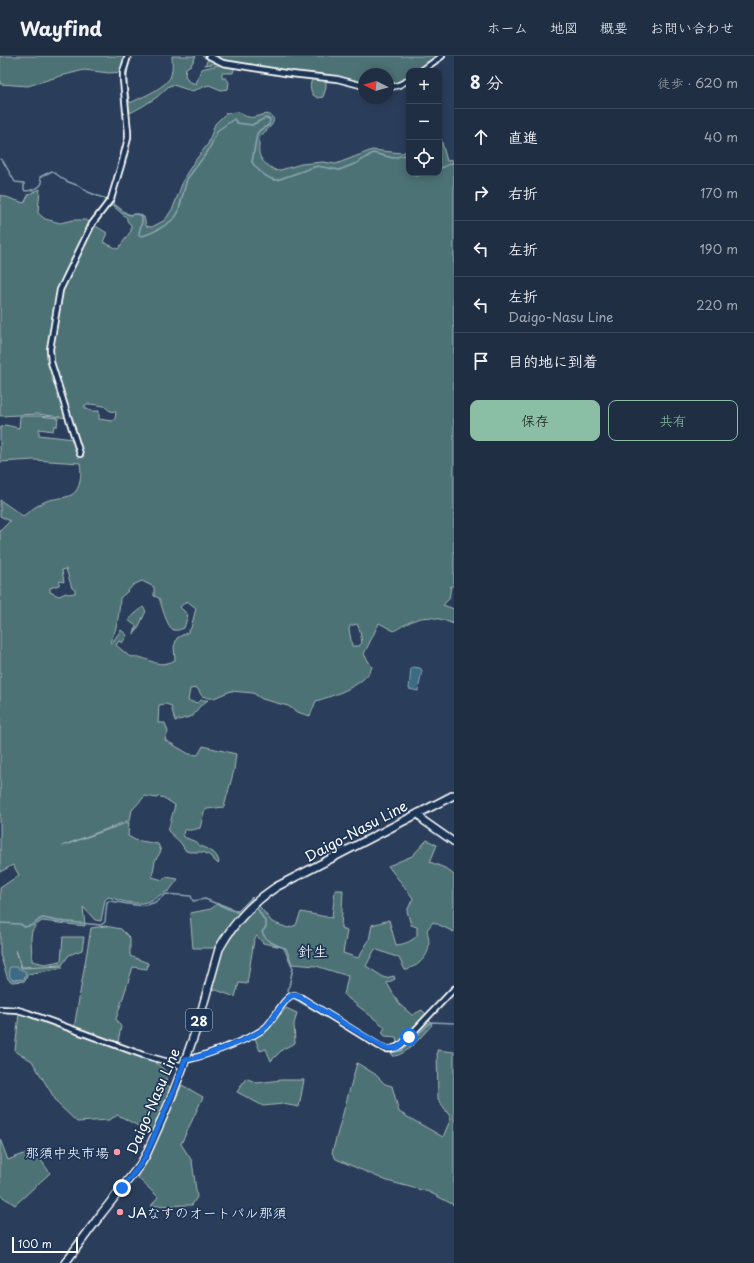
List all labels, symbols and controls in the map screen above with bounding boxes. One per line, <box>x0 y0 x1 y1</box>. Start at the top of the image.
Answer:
text: Wayfind <box>20 14 102 42</box>
text: ホーム <box>487 17 528 38</box>
text: 地図 <box>550 17 578 38</box>
text: 概要 <box>600 17 628 38</box>
text: お問い合わせ <box>650 17 734 38</box>
north arrow <box>358 68 394 104</box>
map controls <box>406 68 442 176</box>
button: + <box>406 68 442 104</box>
text: 8 分 <box>470 69 503 95</box>
text: 徒歩 · 620 m <box>658 73 738 92</box>
button: − <box>406 104 442 140</box>
text: 直進 <box>508 125 538 148</box>
icon: ahead <box>470 126 492 148</box>
text: 40 m <box>704 127 738 146</box>
button: locate <box>406 140 442 176</box>
text: 右折 <box>508 181 538 204</box>
icon: right <box>470 182 492 204</box>
text: 170 m <box>700 183 738 202</box>
text: 左折 <box>508 237 538 260</box>
icon: left <box>470 238 492 260</box>
text: 190 m <box>699 239 738 258</box>
text: 左折 <box>508 284 538 307</box>
icon: left <box>470 294 492 316</box>
text: 220 m <box>696 295 738 314</box>
text: Daigo-Nasu Line <box>508 307 614 326</box>
text: 目的地に到着 <box>508 349 598 372</box>
icon: arrive <box>470 350 492 372</box>
button: 保存 <box>470 400 600 441</box>
button: 共有 <box>608 400 738 441</box>
street label: Daigo-Nasu Line <box>301 795 411 867</box>
district label: 針生 <box>298 939 328 962</box>
road number: 28 <box>186 1009 212 1031</box>
route start <box>400 1028 418 1046</box>
street label: Daigo-Nasu Line <box>121 1044 185 1157</box>
place label: 那須中央市場 <box>25 1142 109 1163</box>
marker: 那須中央市場 <box>112 1147 122 1157</box>
route end <box>113 1179 131 1197</box>
place label: JAなすのオートパル那須 <box>128 1202 287 1223</box>
marker: JAなすのオートパル那須 <box>115 1207 125 1217</box>
scale bar <box>12 1235 78 1254</box>
text: 100 m <box>18 1235 52 1252</box>

